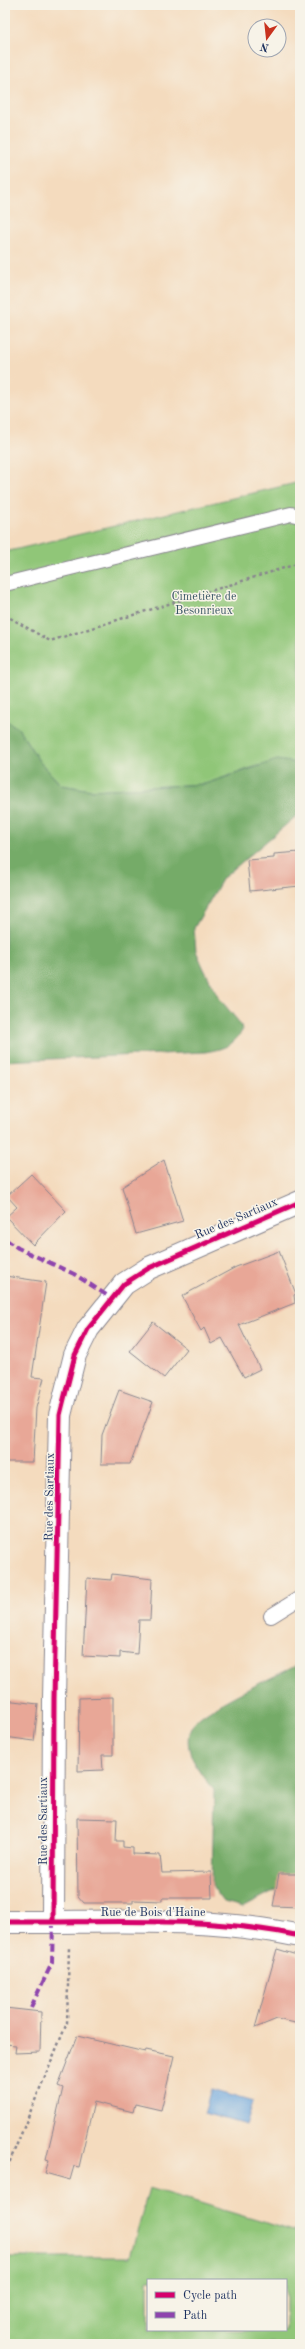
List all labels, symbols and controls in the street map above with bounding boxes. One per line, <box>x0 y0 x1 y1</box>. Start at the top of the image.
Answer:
north arrow <box>247 18 287 58</box>
text: N <box>259 40 270 53</box>
park label: Cimetière de Besonrieux <box>172 591 237 617</box>
street label: Rue des Sartiaux <box>193 1196 279 1242</box>
street label: Rue des Sartiaux <box>43 1453 57 1541</box>
street label: Rue des Sartiaux <box>38 1777 50 1865</box>
street label: Rue de Bois d'Haine <box>101 1907 206 1919</box>
legend <box>147 2279 287 2331</box>
text: Cycle path <box>183 2290 238 2302</box>
text: Path <box>183 2310 208 2322</box>

